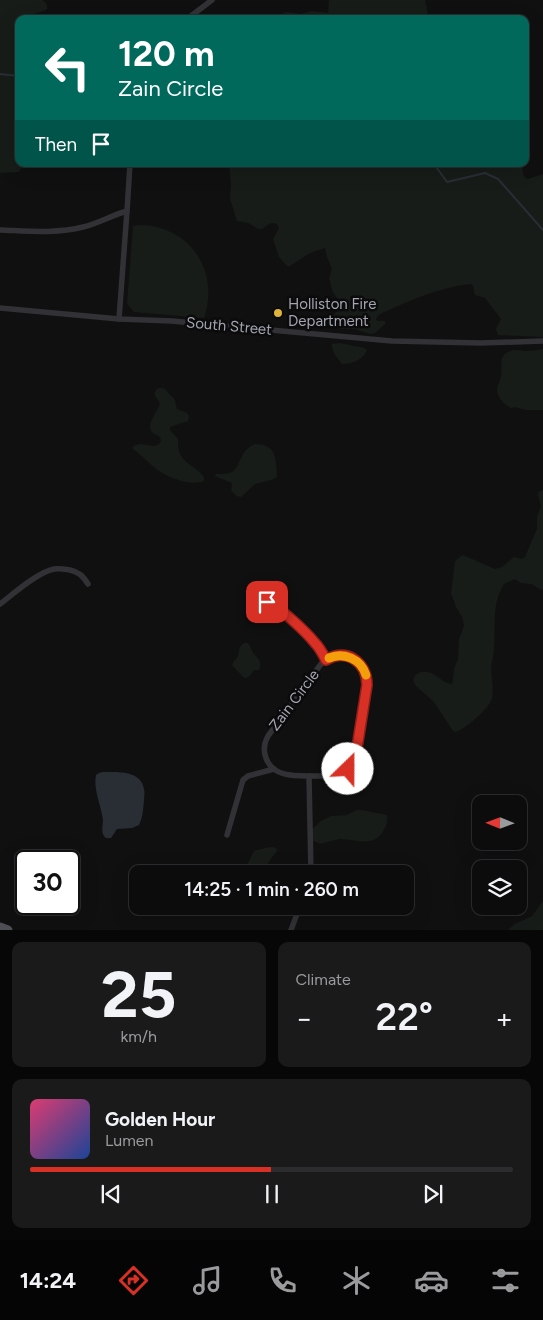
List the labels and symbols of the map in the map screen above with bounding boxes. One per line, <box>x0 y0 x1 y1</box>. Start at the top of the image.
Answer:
place label: Holliston Fire Department <box>288 295 376 330</box>
marker: Holliston Fire Department <box>272 307 284 319</box>
street label: South Street <box>185 313 273 339</box>
pin <box>246 581 288 623</box>
street label: Zain Circle <box>265 666 323 734</box>
position arrow <box>321 742 373 794</box>
north arrow <box>472 795 528 850</box>
speed limit sign: 30 <box>15 850 80 915</box>

